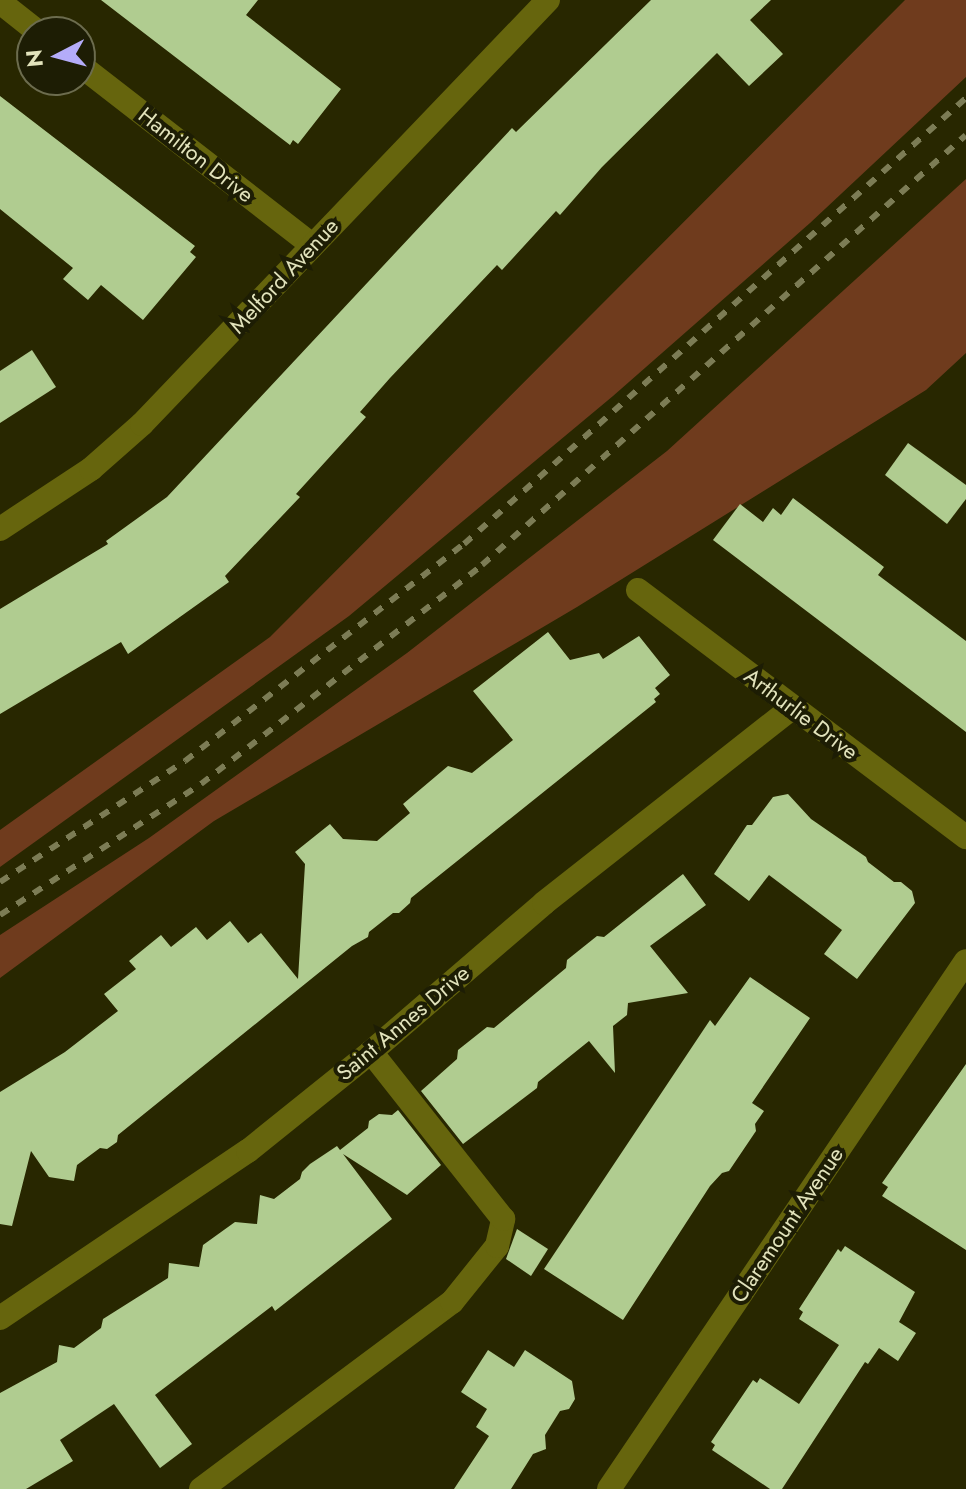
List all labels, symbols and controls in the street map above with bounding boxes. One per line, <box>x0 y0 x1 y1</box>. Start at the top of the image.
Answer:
north arrow <box>16 16 96 96</box>
text: N <box>17 48 51 69</box>
street label: Hamilton Drive <box>133 102 259 208</box>
street label: Melford Avenue <box>224 213 344 339</box>
street label: Arthurlie Drive <box>739 663 863 765</box>
street label: Saint Annes Drive <box>331 960 475 1086</box>
street label: Claremount Avenue <box>725 1142 849 1308</box>

